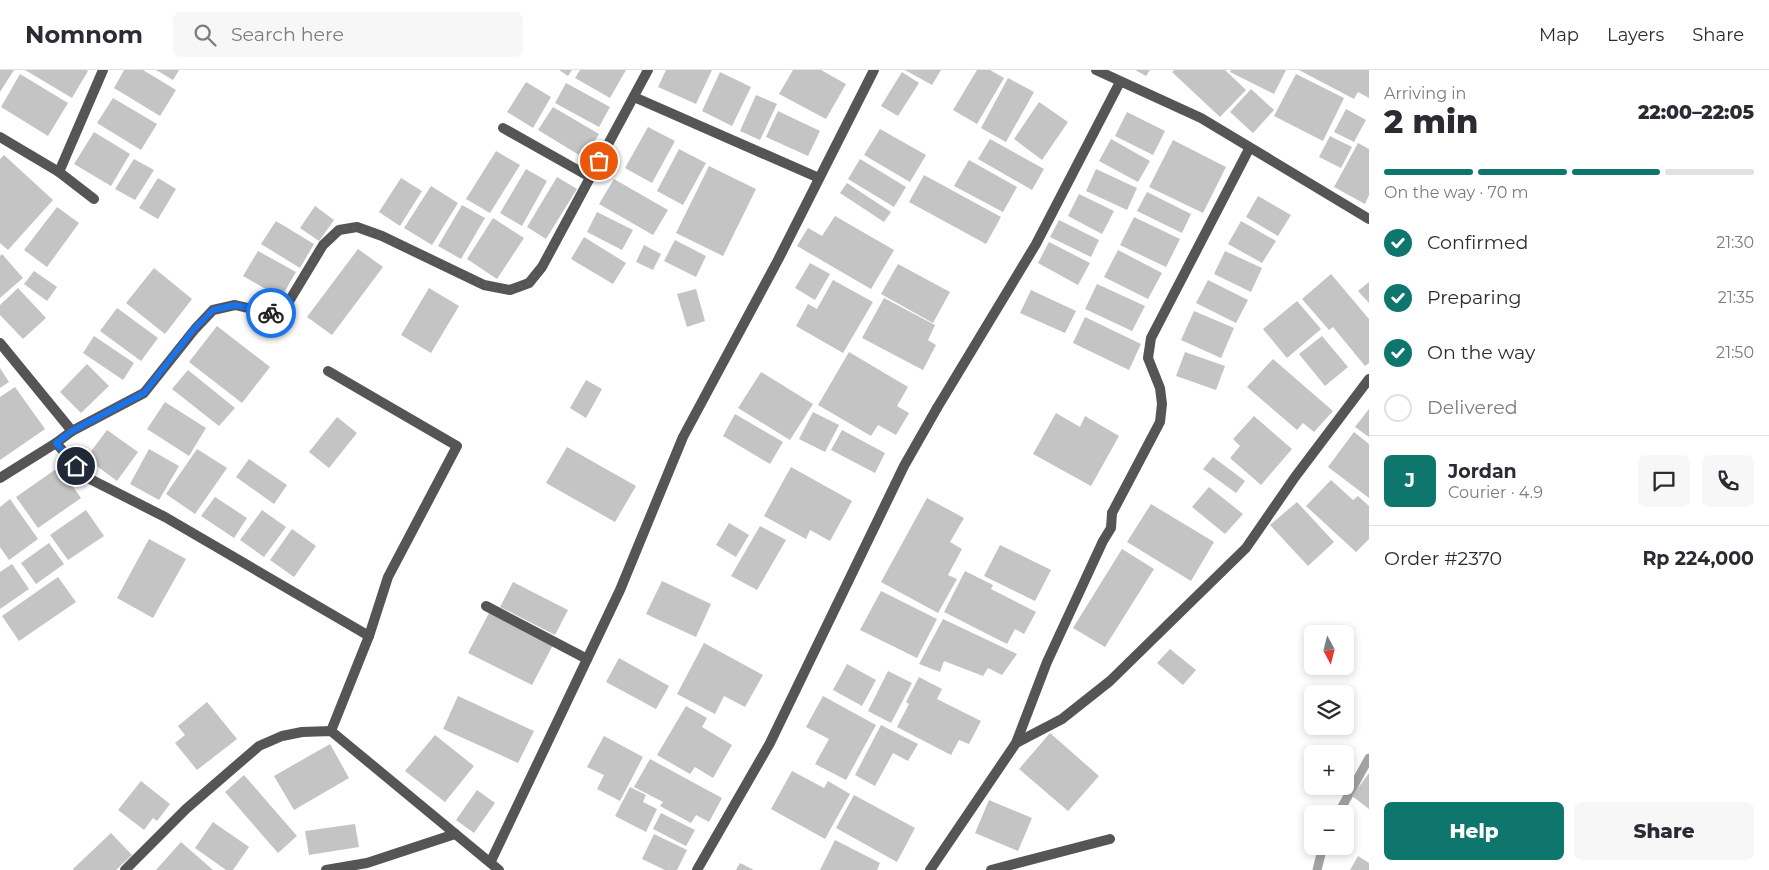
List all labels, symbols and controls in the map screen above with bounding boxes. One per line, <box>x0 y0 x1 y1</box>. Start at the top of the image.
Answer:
search box <box>173 12 523 57</box>
text: Nomnom <box>25 20 143 49</box>
icon: search <box>191 21 219 49</box>
text: Search here <box>231 23 344 46</box>
text: Map <box>1539 24 1579 46</box>
text: Layers <box>1607 24 1664 46</box>
text: Share <box>1692 24 1744 46</box>
text: Arriving in <box>1384 84 1466 103</box>
text: 22:00–22:05 <box>1638 101 1754 124</box>
text: 2 min <box>1384 102 1478 141</box>
pin <box>578 140 620 182</box>
icon: bag <box>585 147 613 175</box>
text: On the way · 70 m <box>1384 183 1528 202</box>
icon: check <box>1384 229 1412 257</box>
text: Confirmed <box>1427 231 1528 254</box>
text: 21:30 <box>1716 233 1754 252</box>
icon: check <box>1384 284 1412 312</box>
text: Preparing <box>1427 286 1522 309</box>
courier <box>246 288 296 338</box>
text: 21:35 <box>1718 288 1754 307</box>
icon: bike <box>257 299 285 327</box>
icon: check <box>1384 339 1412 367</box>
text: On the way <box>1427 341 1535 364</box>
text: 21:50 <box>1716 343 1754 362</box>
text: Delivered <box>1427 396 1518 419</box>
pin <box>55 445 97 487</box>
icon: home <box>62 452 90 480</box>
button: chat <box>1638 455 1690 507</box>
button: phone <box>1702 455 1754 507</box>
text: Jordan <box>1448 460 1517 483</box>
text: J <box>1405 469 1415 492</box>
text: Courier · 4.9 <box>1448 483 1543 502</box>
text: Order #2370 <box>1384 547 1502 570</box>
text: Rp 224,000 <box>1642 547 1754 570</box>
north arrow <box>1304 625 1354 675</box>
map controls <box>1304 625 1354 855</box>
button: layers <box>1304 685 1354 735</box>
button: + <box>1304 745 1354 795</box>
button: Help <box>1384 802 1564 860</box>
button: Share <box>1574 802 1754 860</box>
button: − <box>1304 805 1354 855</box>

